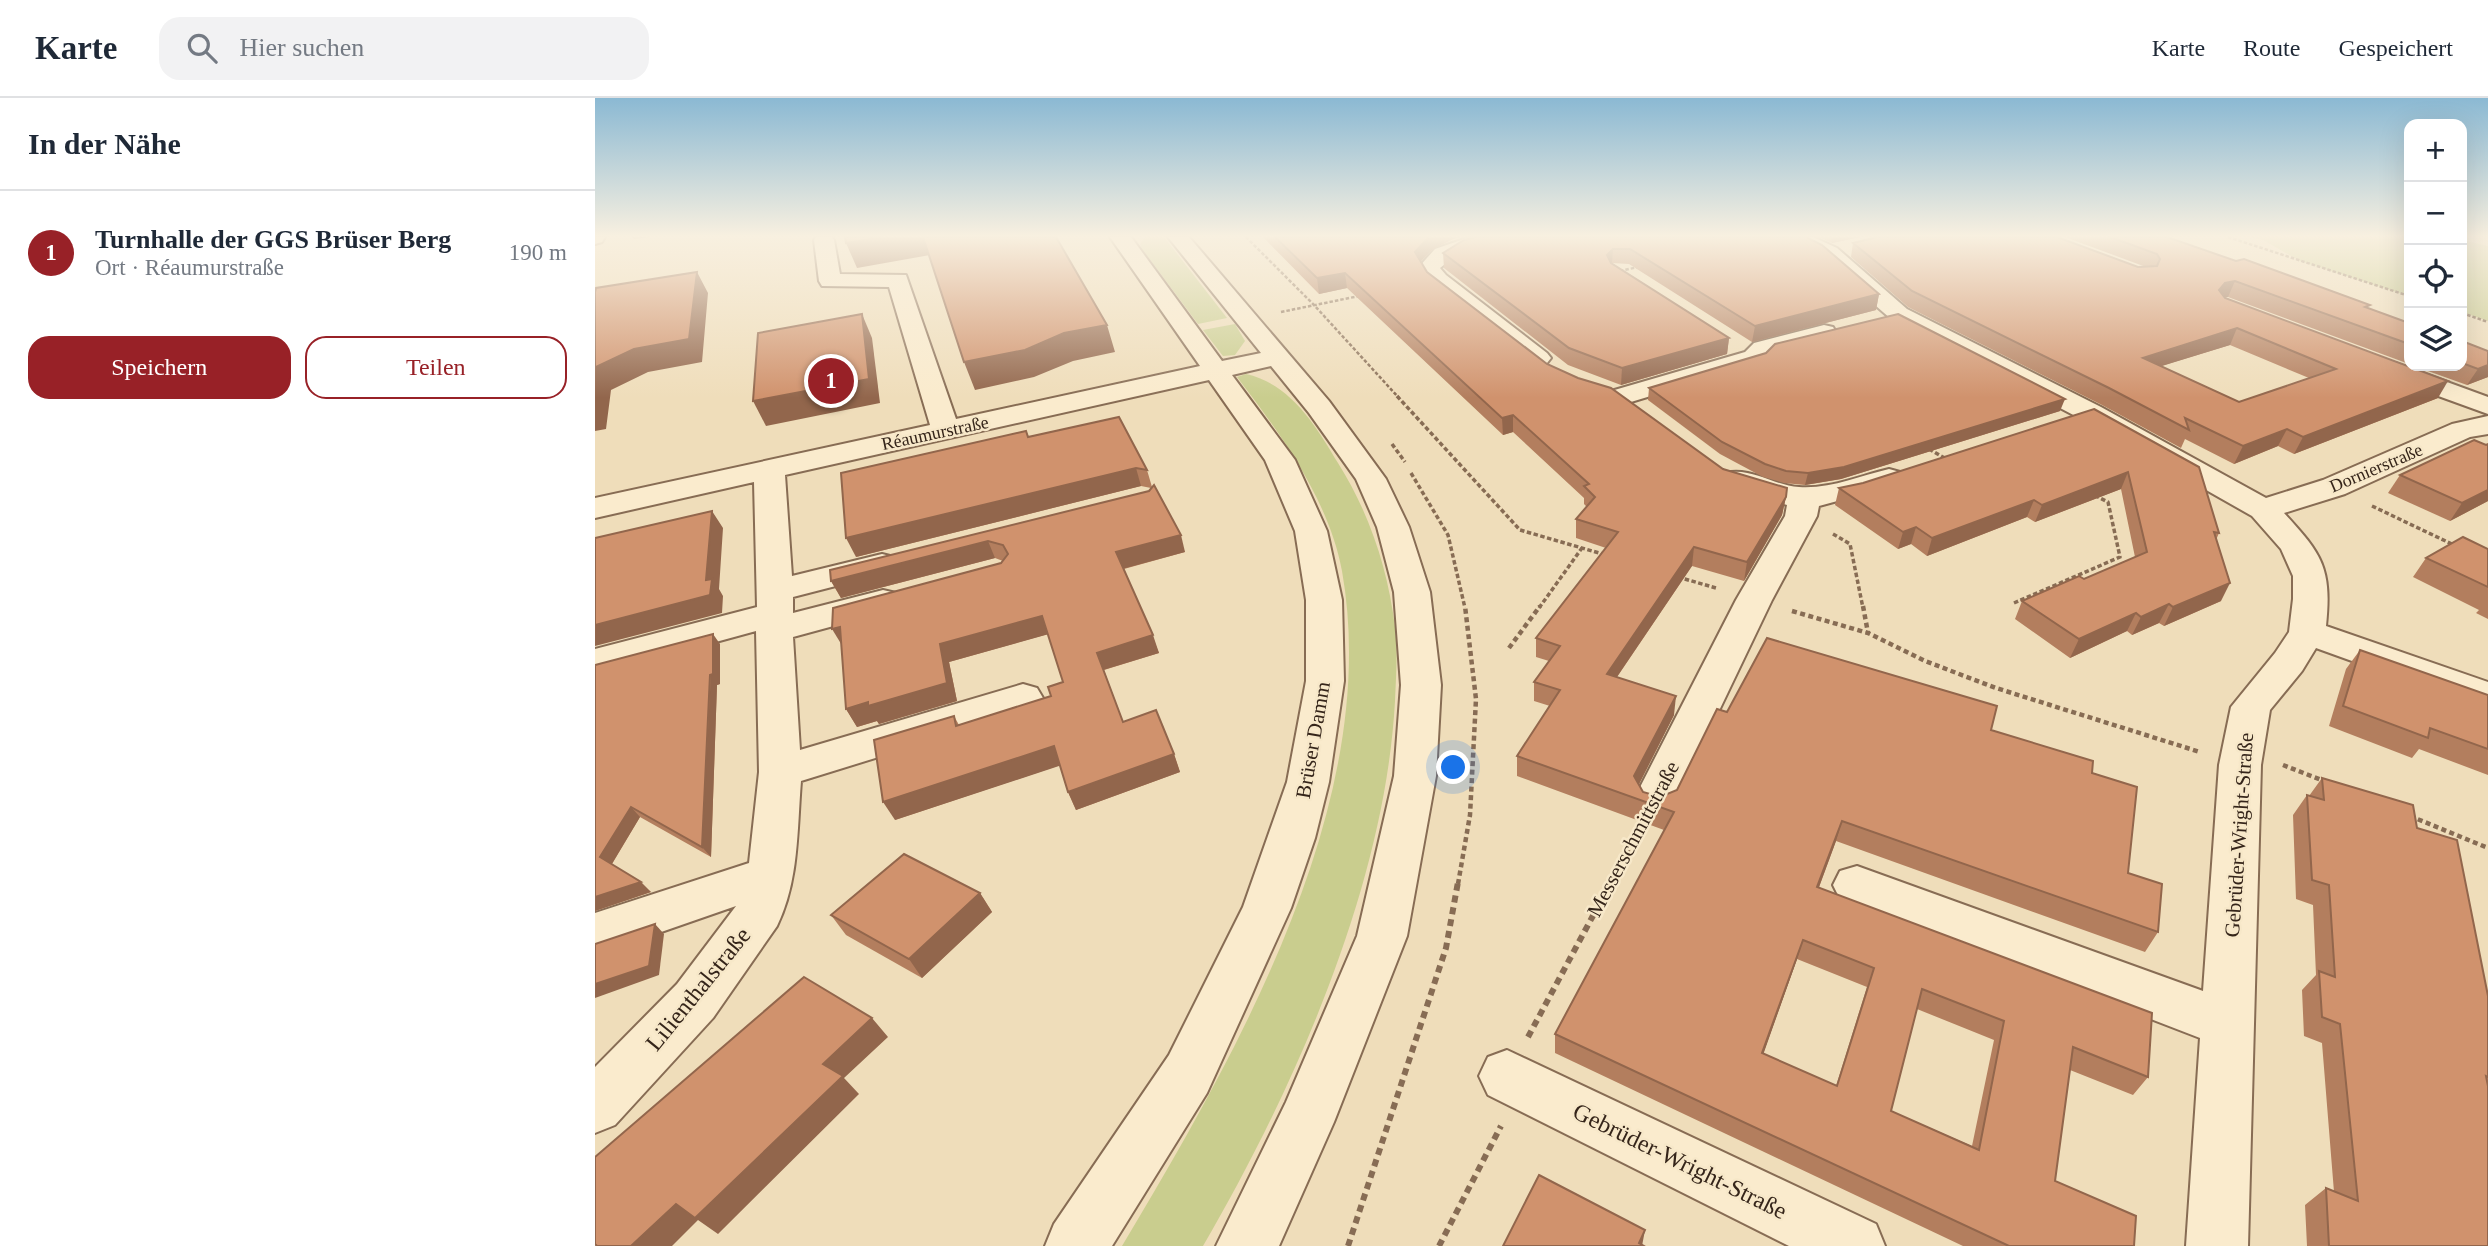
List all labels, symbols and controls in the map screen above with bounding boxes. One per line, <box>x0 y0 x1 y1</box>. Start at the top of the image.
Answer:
search box <box>159 17 649 80</box>
icon: search <box>183 29 221 67</box>
text: Karte <box>35 30 117 66</box>
text: Hier suchen <box>239 33 364 62</box>
text: Karte <box>2152 35 2205 61</box>
text: Route <box>2243 35 2300 61</box>
text: Gespeichert <box>2338 35 2453 61</box>
map controls <box>2404 119 2467 371</box>
button: + <box>2404 119 2467 182</box>
text: In der Nähe <box>28 127 181 160</box>
button: − <box>2404 182 2467 245</box>
text: Turnhalle der GGS Brüser Berg <box>95 225 451 254</box>
text: 1 <box>45 240 57 265</box>
text: 190 m <box>509 240 567 265</box>
button: locate <box>2404 245 2467 308</box>
text: Ort · Réaumurstraße <box>95 255 284 280</box>
button: layers <box>2404 308 2467 371</box>
button: Speichern <box>28 336 291 399</box>
button: Teilen <box>305 336 567 399</box>
pin: 1 <box>808 355 854 407</box>
street label: Réaumurstraße <box>880 412 990 454</box>
street label: Dornierstraße <box>2327 439 2425 497</box>
street label: Brüser Damm <box>1291 680 1335 800</box>
street label: Gebrüder-Wright-Straße <box>2220 732 2258 938</box>
your location <box>1436 750 1470 784</box>
street label: Messerschmittstraße <box>1582 757 1684 921</box>
street label: Lilienthalstraße <box>641 922 755 1056</box>
street label: Gebrüder-Wright-Straße <box>1569 1098 1791 1224</box>

